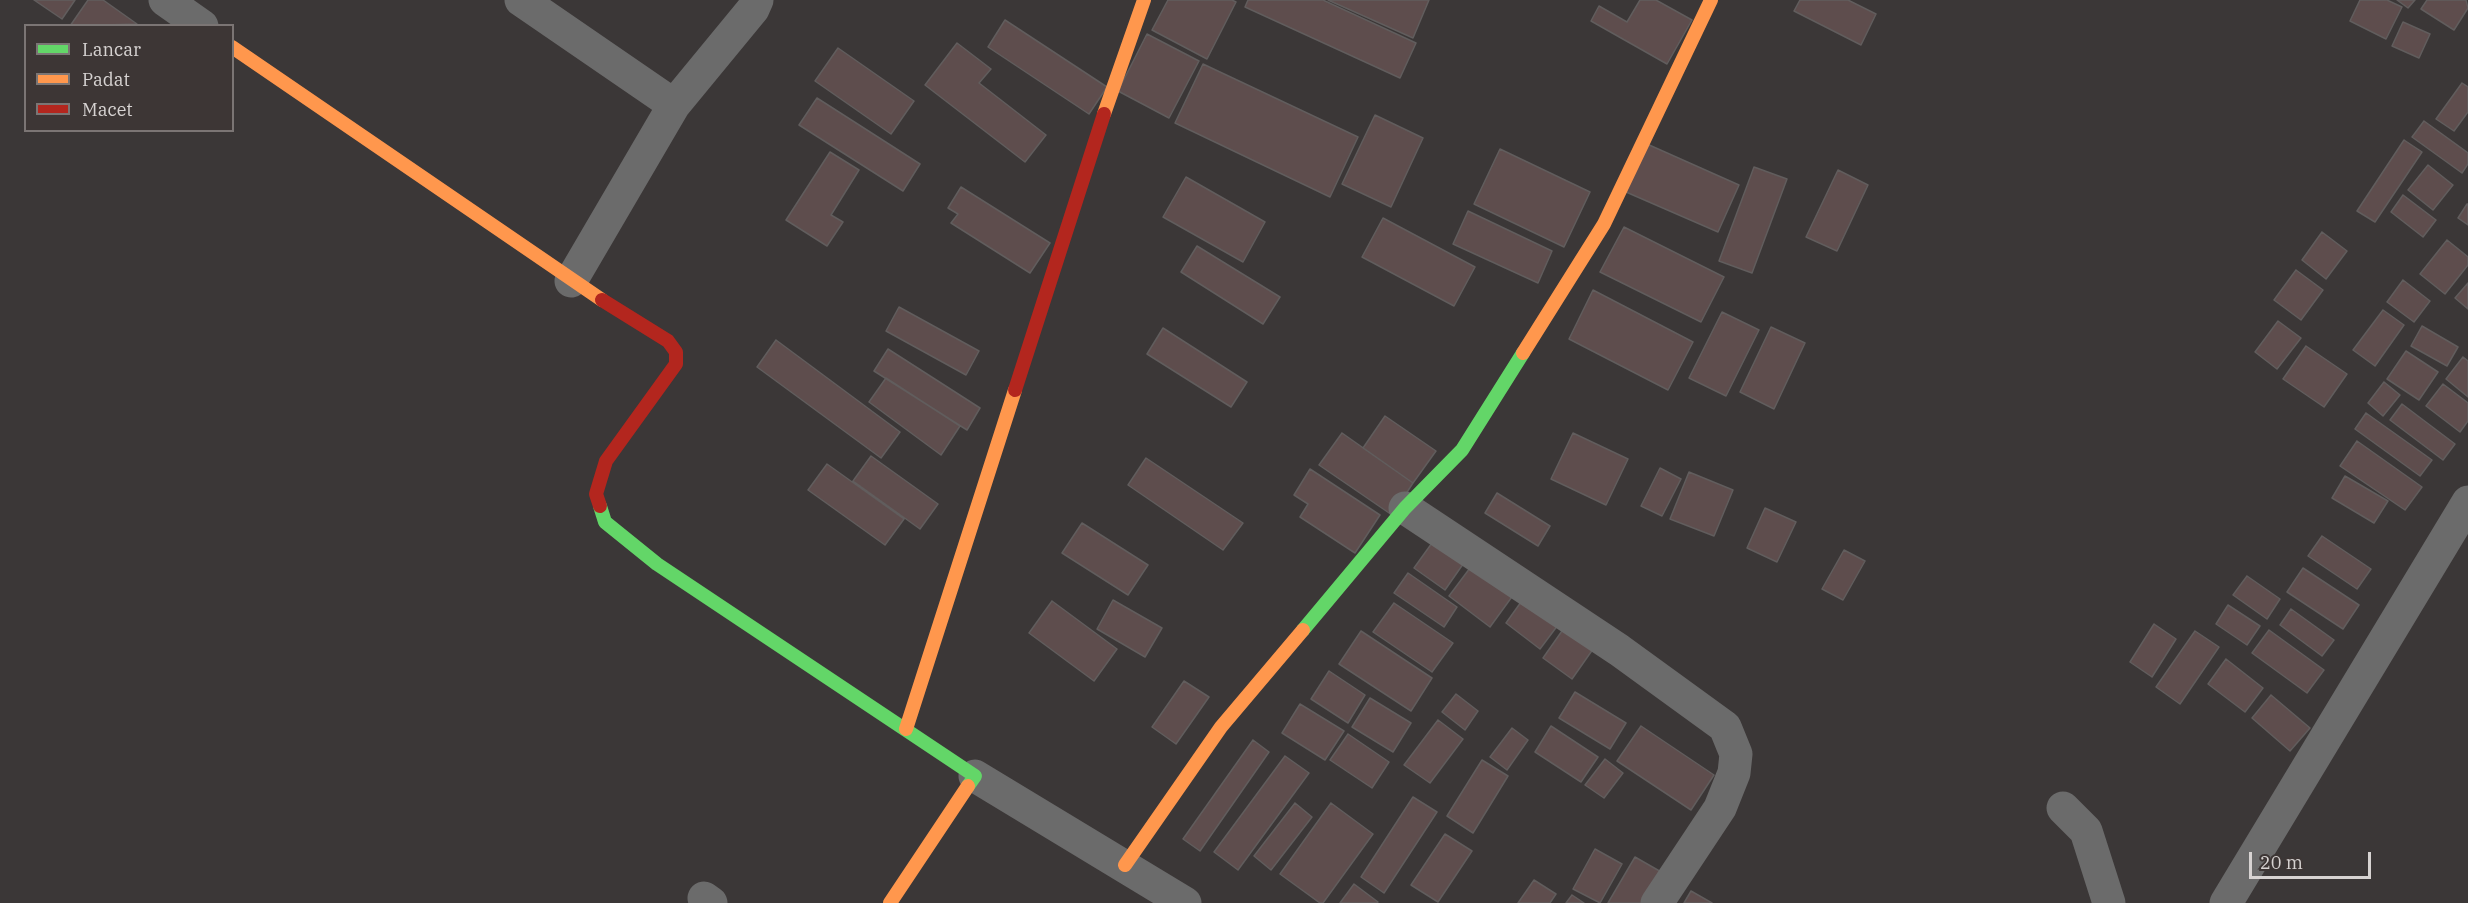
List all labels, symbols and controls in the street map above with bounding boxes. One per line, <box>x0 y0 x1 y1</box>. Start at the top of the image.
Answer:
legend <box>24 24 234 132</box>
text: Lancar <box>82 38 141 61</box>
text: Padat <box>82 68 130 91</box>
text: Macet <box>82 98 133 121</box>
scale bar <box>2252 840 2374 878</box>
text: 20 m <box>2260 851 2303 874</box>

